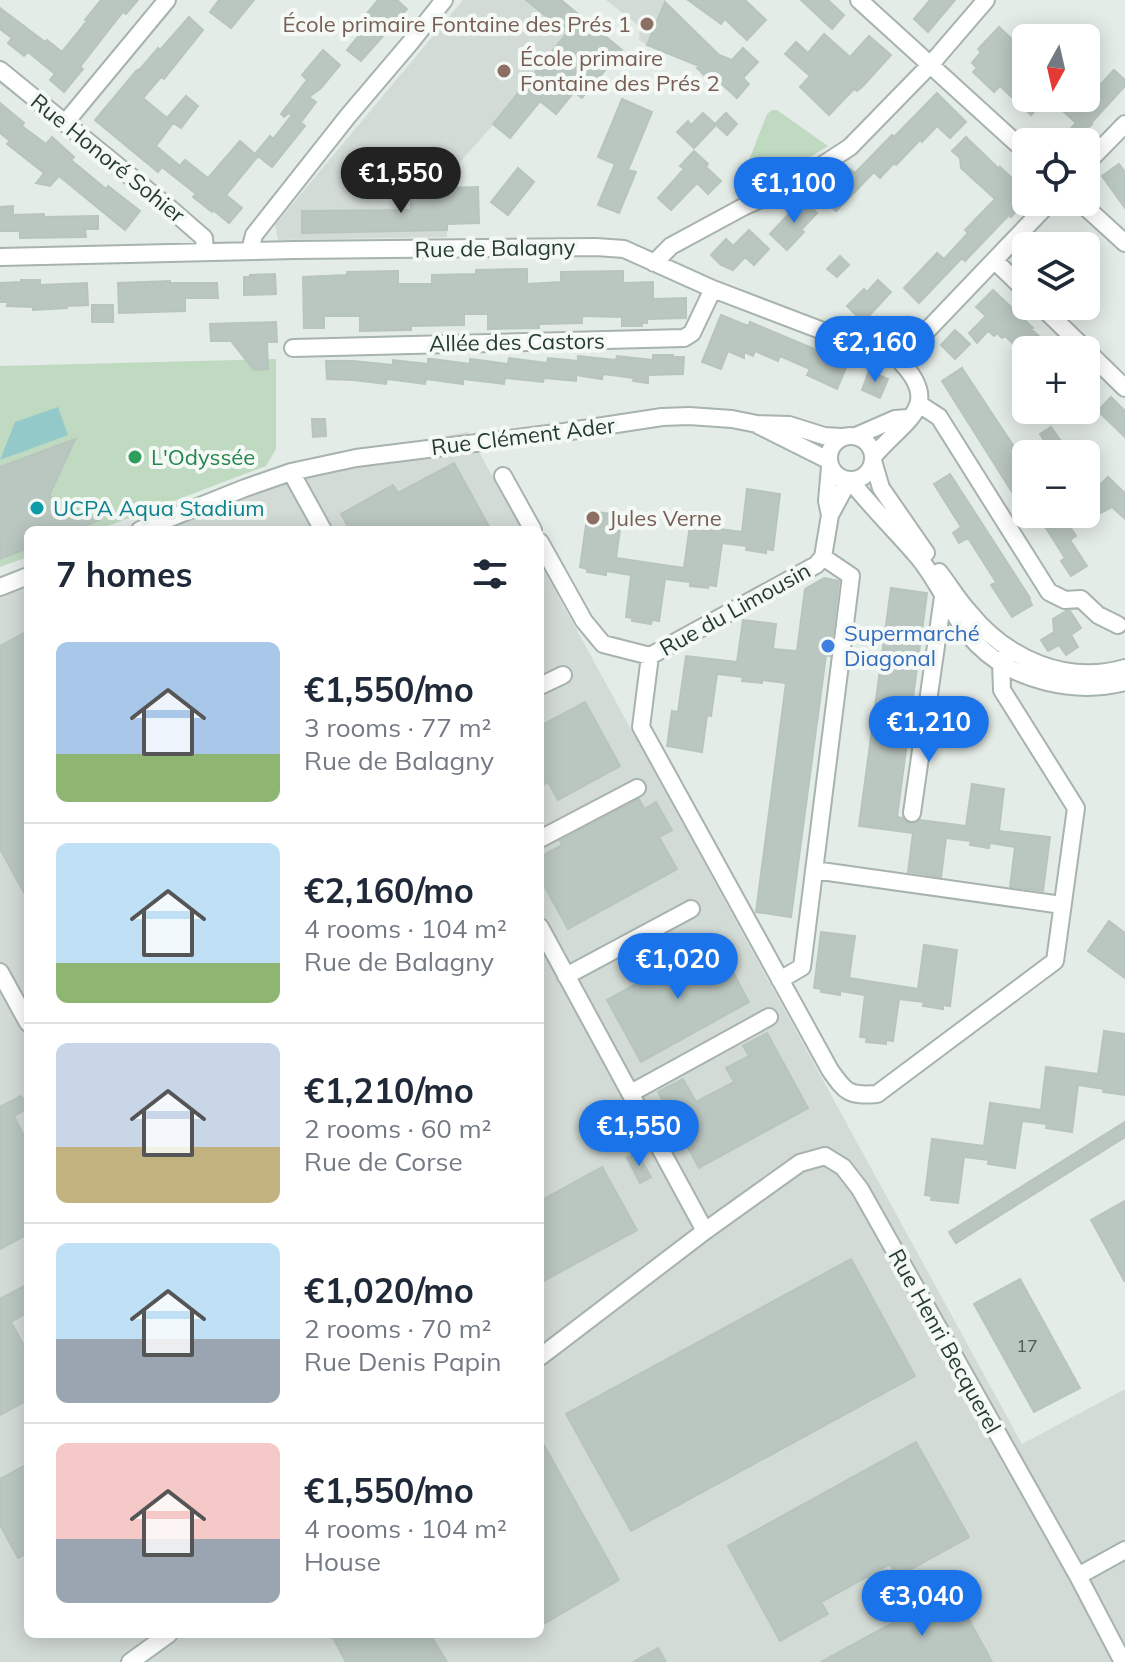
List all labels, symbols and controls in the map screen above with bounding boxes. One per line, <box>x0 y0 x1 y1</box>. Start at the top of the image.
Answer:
place label: École primaire Fontaine des Prés 1 <box>283 10 631 38</box>
marker: École primaire Fontaine des Prés 1 <box>638 15 656 33</box>
north arrow <box>1012 24 1100 112</box>
map controls <box>1012 24 1100 528</box>
place label: École primaire Fontaine des Prés 2 <box>520 44 720 97</box>
marker: École primaire Fontaine des Prés 2 <box>495 62 513 80</box>
street label: Rue Honoré Sohier <box>25 87 191 229</box>
button: locate <box>1012 128 1100 216</box>
pin: €1,550 <box>336 147 466 215</box>
text: €1,550 <box>359 156 443 189</box>
pin: €1,100 <box>729 157 859 225</box>
text: €1,100 <box>752 166 836 199</box>
button: layers <box>1012 232 1100 320</box>
street label: Rue de Balagny <box>414 233 576 263</box>
pin: €2,160 <box>810 316 940 384</box>
text: €2,160 <box>833 325 917 358</box>
street label: Allée des Castors <box>429 326 605 358</box>
button: + <box>1012 336 1100 424</box>
street label: Rue Clément Ader <box>430 411 616 461</box>
button: − <box>1012 440 1100 528</box>
place label: L'Odyssée <box>151 443 255 471</box>
marker: L'Odyssée <box>126 448 144 466</box>
place label: UCPA Aqua Stadium <box>53 494 265 522</box>
marker: UCPA Aqua Stadium <box>28 499 46 517</box>
place label: Jules Verne <box>609 504 722 532</box>
marker: Jules Verne <box>584 509 602 527</box>
icon: filters <box>468 552 512 596</box>
text: 7 homes <box>56 553 193 596</box>
street label: Rue du Limousin <box>655 556 815 662</box>
place label: Supermarché Diagonal <box>844 619 980 672</box>
marker: Supermarché Diagonal <box>819 637 837 655</box>
text: €1,550/mo <box>304 668 474 711</box>
icon: home <box>120 674 216 770</box>
pin: €1,210 <box>864 696 994 764</box>
text: €1,210 <box>887 705 971 738</box>
text: 3 rooms · 77 m² <box>304 711 491 744</box>
text: Rue de Balagny <box>304 744 494 777</box>
text: €2,160/mo <box>304 869 474 912</box>
icon: home <box>120 875 216 971</box>
text: 4 rooms · 104 m² <box>304 912 507 945</box>
pin: €1,020 <box>613 933 743 1001</box>
text: €1,020 <box>636 942 720 975</box>
text: Rue de Balagny <box>304 945 494 978</box>
text: €1,210/mo <box>304 1069 474 1112</box>
icon: home <box>120 1075 216 1171</box>
pin: €1,550 <box>574 1100 704 1168</box>
text: €1,550 <box>597 1109 681 1142</box>
text: 2 rooms · 60 m² <box>304 1112 491 1145</box>
text: Rue de Corse <box>304 1145 463 1178</box>
street label: Rue Henri Becquerel <box>883 1244 1007 1438</box>
text: €1,020/mo <box>304 1269 474 1312</box>
icon: home <box>120 1275 216 1371</box>
text: 2 rooms · 70 m² <box>304 1312 491 1345</box>
house number: 17 <box>1016 1334 1038 1357</box>
text: Rue Denis Papin <box>304 1345 502 1378</box>
text: €1,550/mo <box>304 1469 474 1512</box>
icon: home <box>120 1475 216 1571</box>
text: 4 rooms · 104 m² <box>304 1512 507 1545</box>
text: House <box>304 1545 381 1578</box>
pin: €3,040 <box>857 1570 987 1638</box>
text: €3,040 <box>880 1579 964 1612</box>

